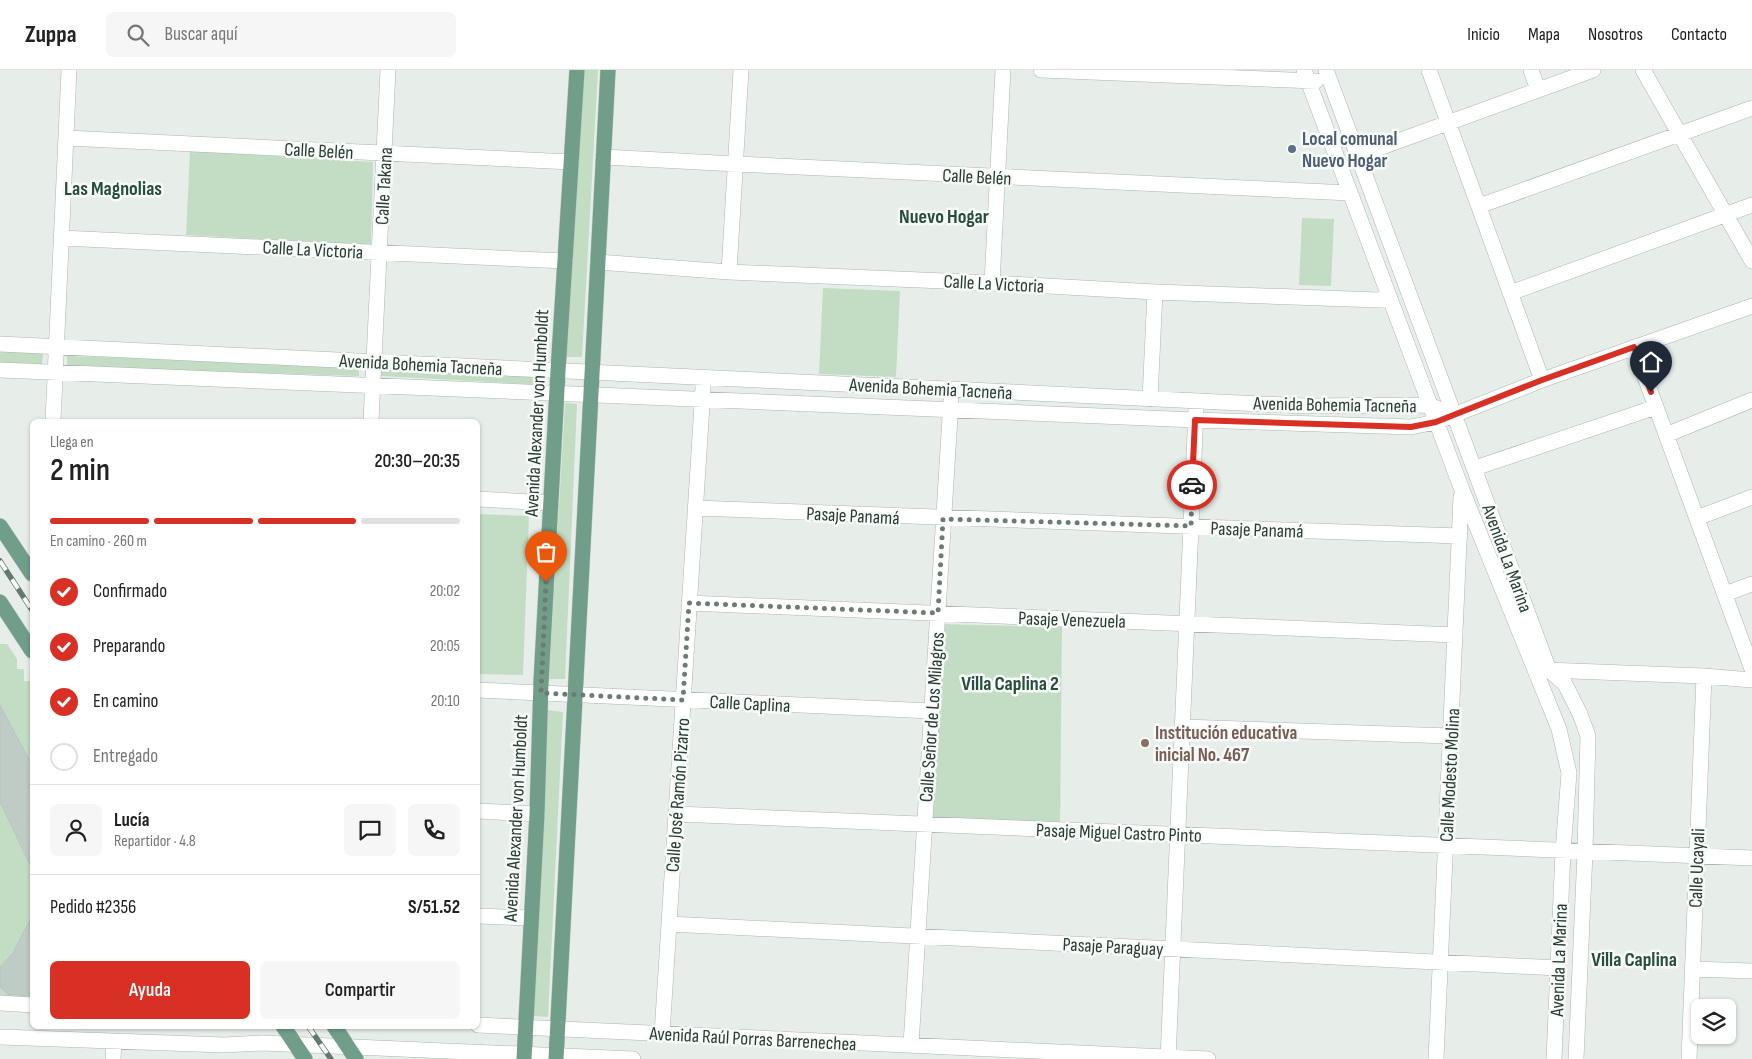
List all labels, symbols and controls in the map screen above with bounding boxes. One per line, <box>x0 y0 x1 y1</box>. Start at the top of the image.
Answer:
search box <box>106 12 456 57</box>
text: Zuppa <box>25 20 76 49</box>
icon: search <box>124 21 152 49</box>
text: Buscar aquí <box>164 23 238 46</box>
text: Inicio <box>1467 24 1500 45</box>
text: Mapa <box>1528 24 1560 45</box>
text: Nosotros <box>1588 24 1643 45</box>
text: Contacto <box>1671 24 1727 45</box>
place label: Local comunal Nuevo Hogar <box>1302 128 1397 173</box>
street label: Calle Belén <box>284 138 354 165</box>
marker: Local comunal Nuevo Hogar <box>1286 143 1298 155</box>
street label: Calle Takana <box>371 147 398 225</box>
street label: Calle Belén <box>942 164 1012 191</box>
district label: Las Magnolias <box>64 177 162 201</box>
district label: Nuevo Hogar <box>899 205 989 229</box>
street label: Calle La Victoria <box>262 236 364 265</box>
street label: Calle La Victoria <box>943 270 1045 299</box>
street label: Avenida Alexander von Humboldt <box>521 309 554 518</box>
pin <box>1630 341 1672 392</box>
icon: home <box>1637 348 1665 376</box>
street label: Avenida Bohemia Tacneña <box>338 350 503 381</box>
street label: Avenida Bohemia Tacneña <box>848 374 1013 405</box>
street label: Avenida Bohemia Tacneña <box>1252 393 1417 418</box>
text: Llega en <box>50 433 94 452</box>
text: 20:30–20:35 <box>374 450 460 473</box>
text: 2 min <box>50 451 110 490</box>
courier <box>1167 460 1217 510</box>
icon: car <box>1178 471 1206 499</box>
street label: Avenida La Marina <box>1476 501 1537 616</box>
street label: Pasaje Panamá <box>806 503 900 530</box>
street label: Pasaje Panamá <box>1210 517 1304 544</box>
pin <box>525 531 567 582</box>
text: En camino · 260 m <box>50 532 147 551</box>
icon: bag <box>532 538 560 566</box>
icon: check <box>50 578 78 606</box>
text: Confirmado <box>93 580 167 603</box>
text: 20:02 <box>430 582 460 601</box>
street label: Pasaje Venezuela <box>1018 607 1126 634</box>
street label: Calle Señor de Los Milagros <box>915 631 950 803</box>
icon: check <box>50 633 78 661</box>
text: Preparando <box>93 635 165 658</box>
text: 20:05 <box>430 637 460 656</box>
district label: Villa Caplina 2 <box>961 672 1059 696</box>
icon: check <box>50 688 78 716</box>
text: En camino <box>93 690 158 713</box>
street label: Calle Caplina <box>709 691 791 718</box>
text: 20:10 <box>431 692 460 711</box>
street label: Calle Modesto Molina <box>1436 708 1465 843</box>
street label: Avenida Alexander von Humboldt <box>500 714 533 923</box>
street label: Calle José Ramón Pizarro <box>662 717 695 873</box>
place label: Institución educativa inicial No. 467 <box>1155 722 1297 767</box>
marker: Institución educativa inicial No. 467 <box>1139 737 1151 749</box>
text: Entregado <box>93 745 158 768</box>
button: person <box>50 804 102 856</box>
button: chat <box>344 804 396 856</box>
button: phone <box>408 804 460 856</box>
text: Lucía <box>114 809 149 832</box>
street label: Pasaje Miguel Castro Pinto <box>1036 819 1202 848</box>
street label: Calle Ucayali <box>1685 828 1710 908</box>
text: Repartidor · 4.8 <box>114 832 196 851</box>
text: Pedido #2356 <box>50 896 136 919</box>
text: S/51.52 <box>408 896 460 919</box>
street label: Avenida La Marina <box>1546 903 1573 1018</box>
street label: Pasaje Paraguay <box>1062 933 1165 962</box>
district label: Villa Caplina <box>1591 948 1677 972</box>
button: Ayuda <box>50 961 250 1019</box>
button: Compartir <box>260 961 460 1019</box>
map controls <box>1691 999 1736 1044</box>
button: layers <box>1691 999 1736 1044</box>
street label: Avenida Raúl Porras Barrenechea <box>648 1023 857 1056</box>

